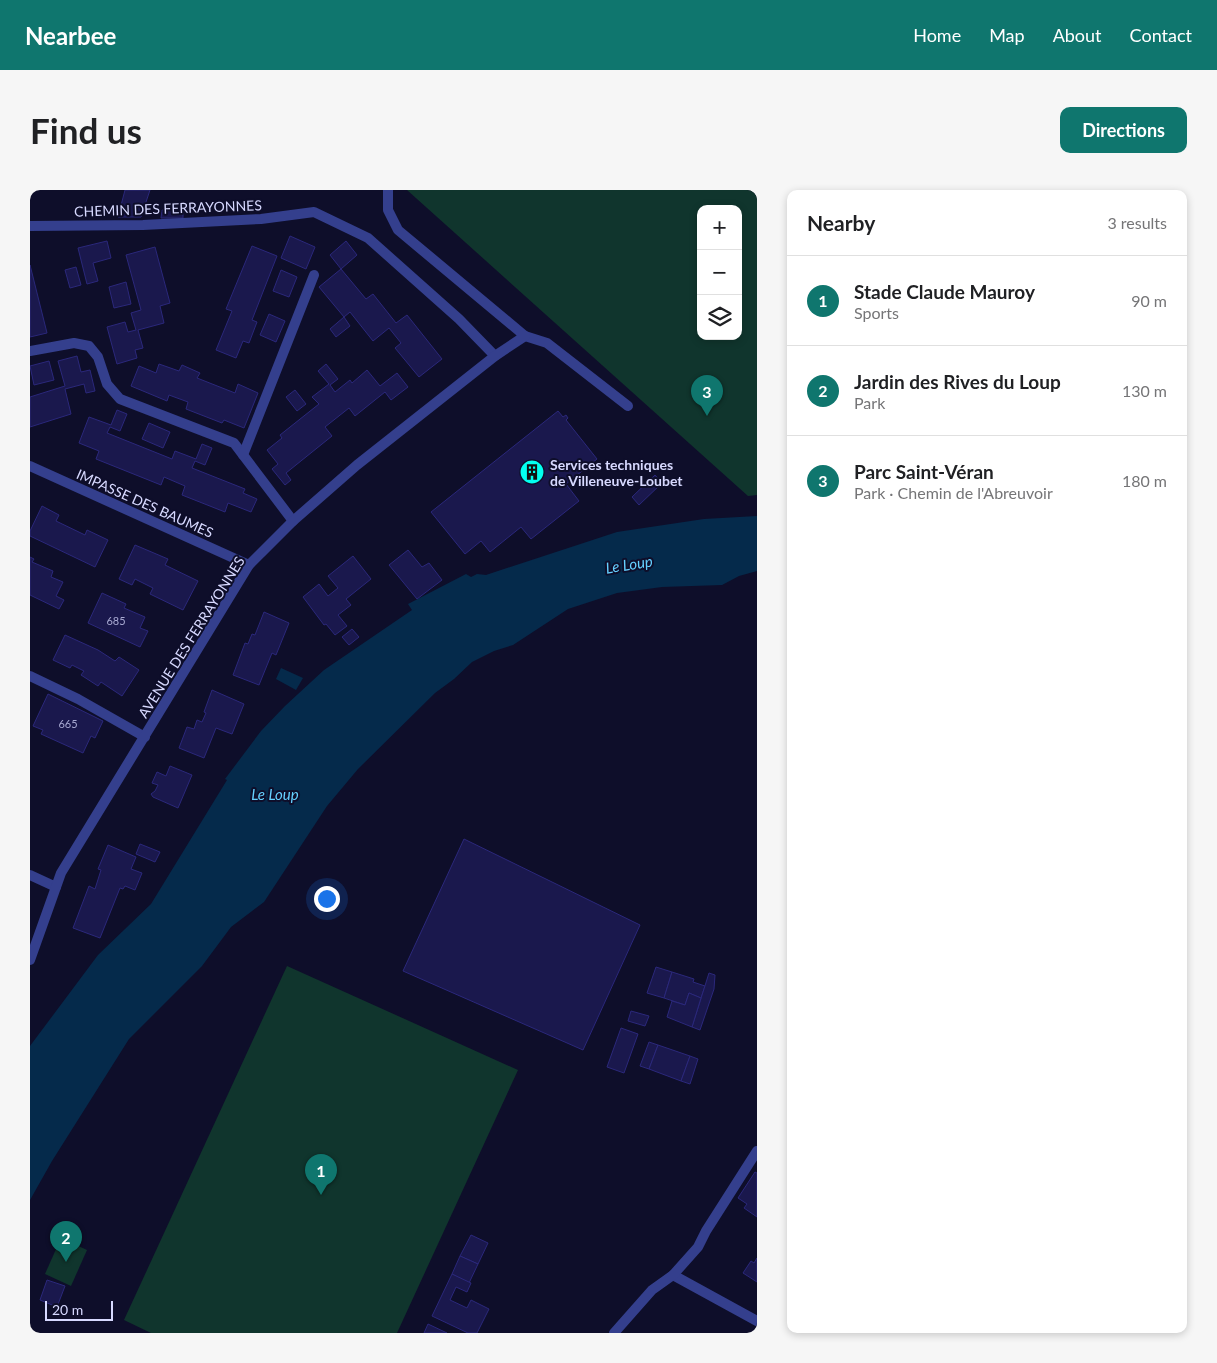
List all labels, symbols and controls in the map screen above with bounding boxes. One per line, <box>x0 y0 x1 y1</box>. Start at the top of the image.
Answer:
text: Nearbee <box>25 21 116 50</box>
text: Home <box>913 24 961 46</box>
text: Map <box>989 24 1025 46</box>
text: About <box>1053 24 1102 46</box>
text: Contact <box>1130 24 1192 46</box>
button: Directions <box>1060 107 1187 153</box>
text: Find us <box>30 109 142 151</box>
street label: CHEMIN DES FERRAYONNES <box>74 196 262 220</box>
map controls <box>697 205 742 340</box>
button: + <box>697 205 742 250</box>
text: Nearby <box>807 210 875 235</box>
text: 3 results <box>1107 213 1167 232</box>
button: − <box>697 250 742 295</box>
text: Stade Claude Mauroy <box>854 280 1035 303</box>
text: 1 <box>818 291 828 310</box>
text: 90 m <box>1131 291 1167 310</box>
button: layers <box>697 295 742 340</box>
text: Sports <box>854 303 899 322</box>
text: Jardin des Rives du Loup <box>854 370 1061 393</box>
pin: 3 <box>691 375 723 416</box>
text: 2 <box>818 381 828 400</box>
text: 130 m <box>1122 381 1167 400</box>
text: Park <box>854 393 885 412</box>
place label: Services techniques de Villeneuve-Loubet <box>550 456 683 489</box>
building icon: Services techniques de Villeneuve-Loubet <box>519 459 545 485</box>
text: Parc Saint-Véran <box>854 460 994 483</box>
street label: IMPASSE DES BAUMES <box>74 465 216 541</box>
text: 3 <box>818 471 828 490</box>
text: 180 m <box>1122 471 1167 490</box>
text: Park · Chemin de l'Abreuvoir <box>854 483 1053 502</box>
water label: Le Loup <box>604 551 654 577</box>
street label: AVENUE DES FERRAYONNES <box>134 553 248 721</box>
house number: 685 <box>106 614 126 627</box>
house number: 665 <box>58 717 78 730</box>
water label: Le Loup <box>251 785 299 803</box>
your location <box>314 886 340 912</box>
pin: 1 <box>305 1154 337 1195</box>
pin: 2 <box>50 1221 82 1262</box>
scale bar <box>45 1298 112 1321</box>
text: 20 m <box>52 1301 83 1318</box>

